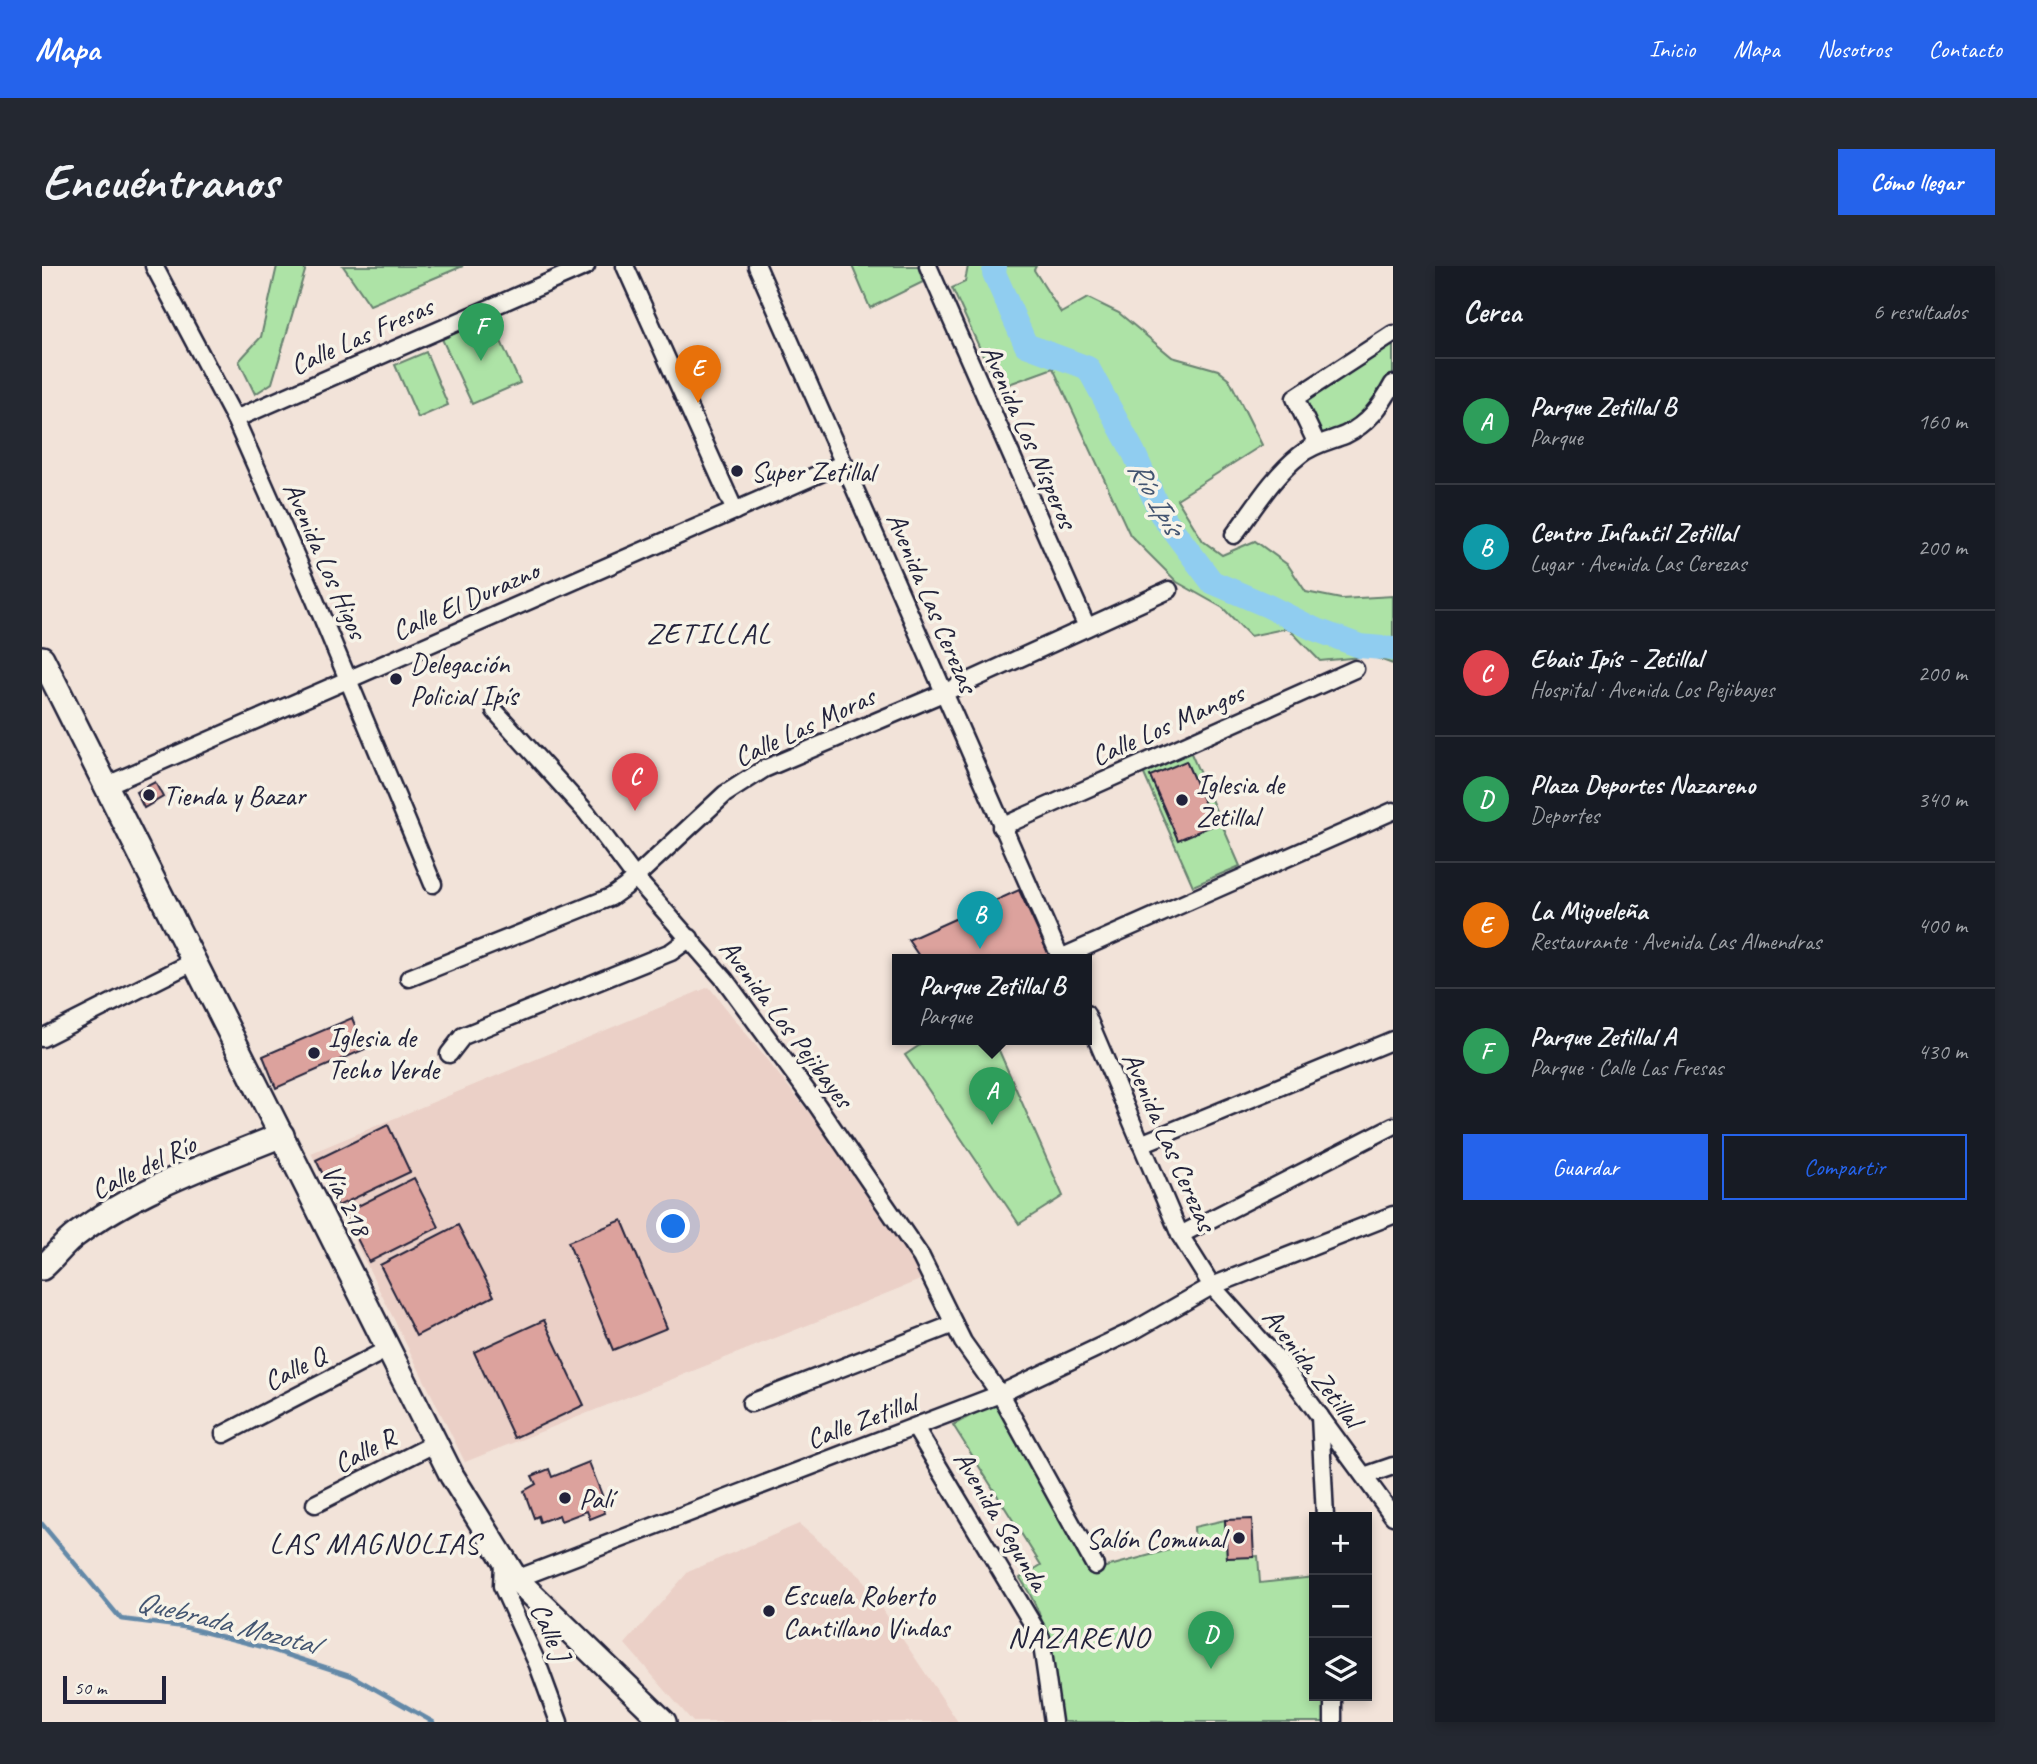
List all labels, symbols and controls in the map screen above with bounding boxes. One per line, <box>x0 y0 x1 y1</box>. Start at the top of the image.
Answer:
text: Mapa <box>35 28 100 70</box>
text: Inicio <box>1649 34 1695 64</box>
text: Mapa <box>1733 34 1780 64</box>
text: Nosotros <box>1818 34 1890 64</box>
text: Contacto <box>1928 34 2002 64</box>
button: Cómo llegar <box>1838 149 1995 215</box>
text: Encuéntranos <box>42 151 278 213</box>
street label: Calle Las Fresas <box>284 287 440 382</box>
text: Cerca <box>1463 293 1521 331</box>
text: 6 resultados <box>1873 297 1967 326</box>
pin: F <box>458 303 504 361</box>
street label: Avenida Los Nísperos <box>973 339 1087 536</box>
pin: E <box>675 345 721 403</box>
text: Parque Zetillal B <box>1530 390 1676 423</box>
text: A <box>1480 407 1492 436</box>
text: 160 m <box>1918 407 1967 436</box>
text: Parque <box>1530 423 1583 452</box>
water label: Río Ipís <box>1120 453 1195 546</box>
place label: Super Zetillal <box>751 454 880 489</box>
marker: Super Zetillal <box>729 463 745 479</box>
street label: Avenida Los Higos <box>275 476 377 646</box>
street label: Avenida Las Cerezas <box>879 507 987 700</box>
text: Centro Infantil Zetillal <box>1530 516 1736 549</box>
text: B <box>1480 533 1492 562</box>
text: 200 m <box>1918 533 1967 562</box>
text: Lugar · Avenida Las Cerezas <box>1530 549 1746 578</box>
street label: Calle El Durazno <box>386 551 547 648</box>
district label: ZETILLAL <box>646 614 772 652</box>
text: Ebais Ipís - Zetillal <box>1530 642 1702 675</box>
place label: Delegación Policial Ipís <box>410 646 520 713</box>
text: C <box>1481 659 1491 688</box>
text: 200 m <box>1918 659 1967 688</box>
marker: Delegación Policial Ipís <box>388 671 404 687</box>
street label: Calle Los Mangos <box>1085 674 1251 774</box>
text: Hospital · Avenida Los Pejibayes <box>1530 675 1774 704</box>
street label: Calle Las Moras <box>728 678 882 774</box>
pin: C <box>612 753 658 811</box>
place label: Iglesia de Zetillal <box>1196 767 1286 834</box>
text: Plaza Deportes Nazareno <box>1530 768 1755 801</box>
place label: Tienda y Bazar <box>163 778 307 813</box>
text: D <box>1479 785 1493 814</box>
text: 340 m <box>1918 785 1967 814</box>
marker: Tienda y Bazar <box>141 787 157 803</box>
marker: Iglesia de Zetillal <box>1174 792 1190 808</box>
text: Deportes <box>1530 801 1599 830</box>
pin: B <box>957 891 1003 949</box>
text: La Migueleña <box>1530 894 1647 927</box>
text: E <box>1480 911 1492 940</box>
text: 400 m <box>1918 911 1967 940</box>
text: Restaurante · Avenida Las Almendras <box>1530 927 1821 956</box>
street label: Avenida Los Pejibayes <box>712 932 863 1117</box>
popup <box>892 954 1092 1045</box>
text: Parque Zetillal B <box>919 969 1065 1002</box>
text: Parque <box>919 1002 972 1031</box>
place label: Iglesia de Techo Verde <box>328 1020 441 1087</box>
text: Parque Zetillal A <box>1530 1020 1676 1053</box>
text: F <box>1481 1037 1491 1066</box>
text: 430 m <box>1918 1037 1967 1066</box>
marker: Iglesia de Techo Verde <box>306 1045 322 1061</box>
street label: Avenida Las Cerezas <box>1114 1046 1226 1238</box>
text: Parque · Calle Las Fresas <box>1530 1053 1723 1082</box>
pin: A <box>969 1067 1015 1125</box>
street label: Calle del Río <box>85 1125 203 1207</box>
button: Guardar <box>1463 1134 1708 1200</box>
button: Compartir <box>1722 1134 1967 1200</box>
street label: Vía 218 <box>314 1159 380 1244</box>
your location <box>656 1209 690 1243</box>
street label: Avenida Zetillal <box>1255 1301 1373 1438</box>
street label: Calle Q <box>258 1337 334 1399</box>
street label: Calle Zetillal <box>801 1383 926 1456</box>
street label: Calle R <box>327 1419 404 1481</box>
street label: Avenida Segunda <box>946 1444 1058 1599</box>
place label: Palí <box>579 1481 619 1516</box>
marker: Palí <box>557 1490 573 1506</box>
map controls <box>1309 1512 1372 1701</box>
button: + <box>1309 1512 1372 1575</box>
place label: Salón Comunal <box>1086 1521 1230 1556</box>
district label: LAS MAGNOLIAS <box>269 1524 484 1562</box>
marker: Salón Comunal <box>1231 1530 1247 1546</box>
button: − <box>1309 1575 1372 1638</box>
place label: Escuela Roberto Cantillano Vindas <box>783 1578 952 1645</box>
water label: Quebrada Mozotal <box>133 1581 331 1665</box>
street label: Calle J <box>522 1597 580 1669</box>
marker: Escuela Roberto Cantillano Vindas <box>761 1603 777 1619</box>
pin: D <box>1188 1611 1234 1669</box>
district label: NAZARENO <box>1007 1618 1152 1656</box>
button: layers <box>1309 1638 1372 1701</box>
scale bar <box>63 1673 166 1705</box>
text: 50 m <box>74 1676 106 1700</box>

